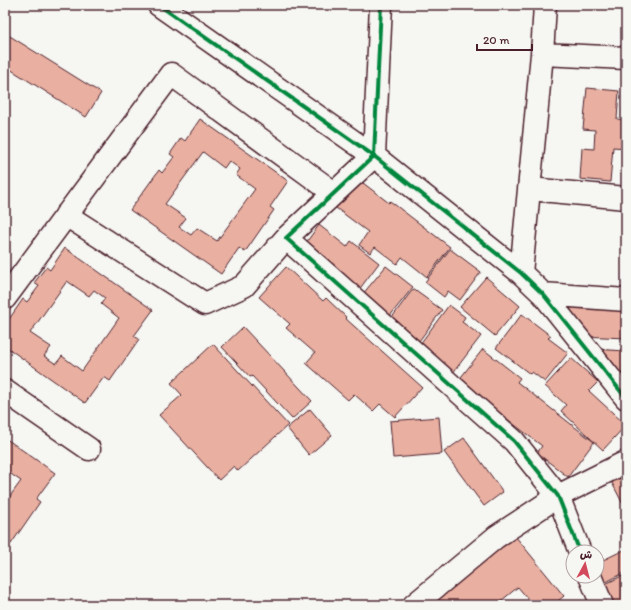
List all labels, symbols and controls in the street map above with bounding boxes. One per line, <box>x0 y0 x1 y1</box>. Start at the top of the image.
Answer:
scale bar <box>477 26 532 52</box>
text: 20 m <box>483 33 510 47</box>
north arrow <box>565 544 605 584</box>
text: ش <box>579 547 593 562</box>

